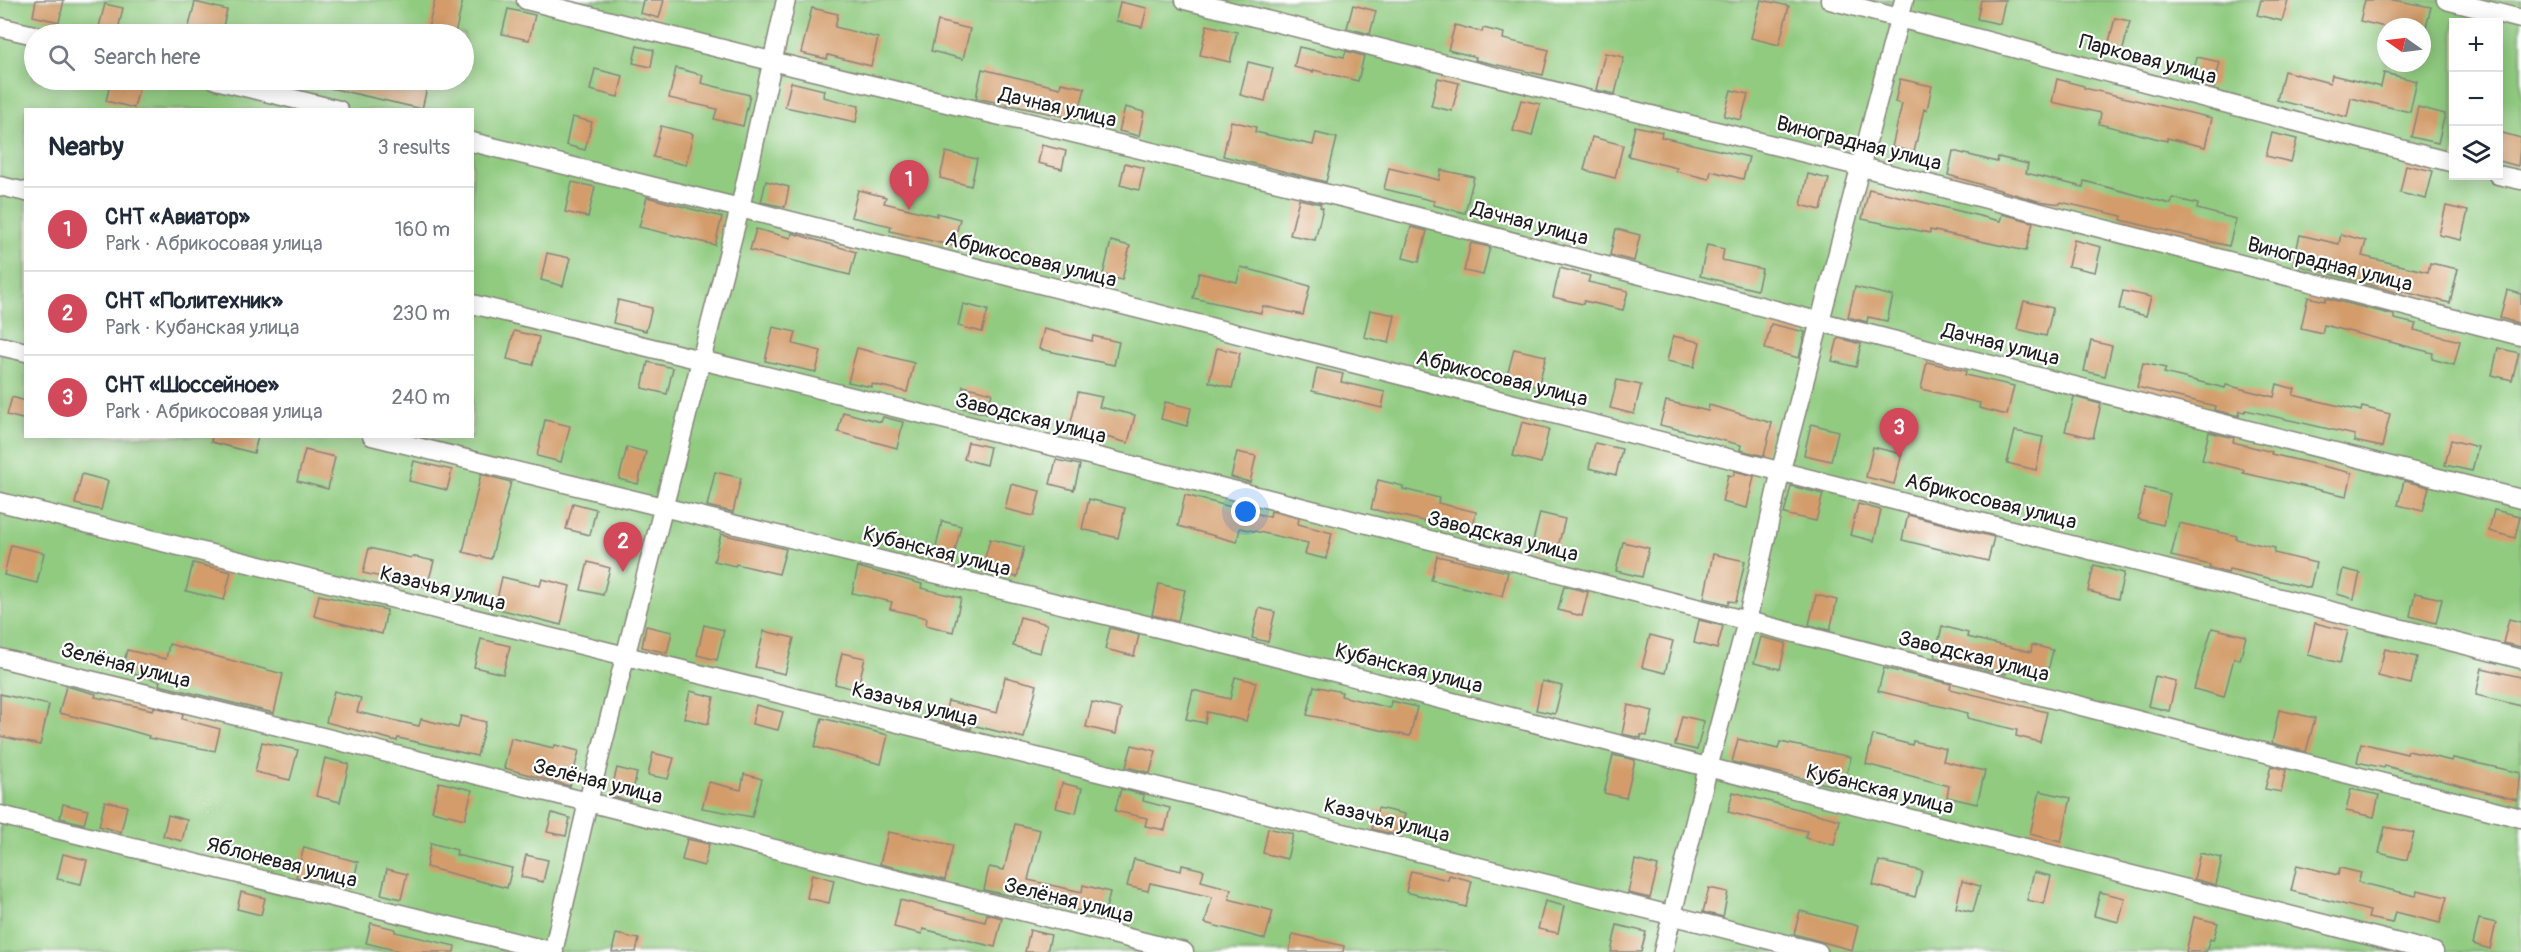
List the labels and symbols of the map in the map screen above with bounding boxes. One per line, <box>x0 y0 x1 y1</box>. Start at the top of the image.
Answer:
north arrow <box>2377 18 2431 72</box>
street label: Парковая улица <box>2076 28 2220 91</box>
street label: Дачная улица <box>995 81 1119 134</box>
street label: Виноградная улица <box>1773 110 1944 177</box>
pin: 1 <box>890 160 928 210</box>
street label: Дачная улица <box>1467 195 1591 252</box>
street label: Абрикосовая улица <box>942 225 1119 294</box>
street label: Виноградная улица <box>2244 231 2415 298</box>
street label: Дачная улица <box>1938 317 2062 372</box>
street label: Абрикосовая улица <box>1413 344 1590 413</box>
street label: Заводская улица <box>953 387 1109 450</box>
pin: 3 <box>1880 408 1918 458</box>
street label: Абрикосовая улица <box>1902 467 2079 536</box>
your location <box>1231 497 1260 526</box>
street label: Заводская улица <box>1425 505 1581 568</box>
street label: Кубанская улица <box>860 520 1014 583</box>
pin: 2 <box>604 522 642 572</box>
street label: Казачья улица <box>377 560 509 617</box>
street label: Заводская улица <box>1896 625 2052 688</box>
street label: Зелёная улица <box>58 636 193 695</box>
street label: Кубанская улица <box>1332 637 1486 700</box>
street label: Казачья улица <box>849 676 981 733</box>
street label: Зелёная улица <box>530 752 665 811</box>
street label: Кубанская улица <box>1803 758 1957 821</box>
street label: Казачья улица <box>1321 792 1453 849</box>
street label: Яблоневая улица <box>204 831 360 894</box>
street label: Зелёная улица <box>1001 871 1136 930</box>

